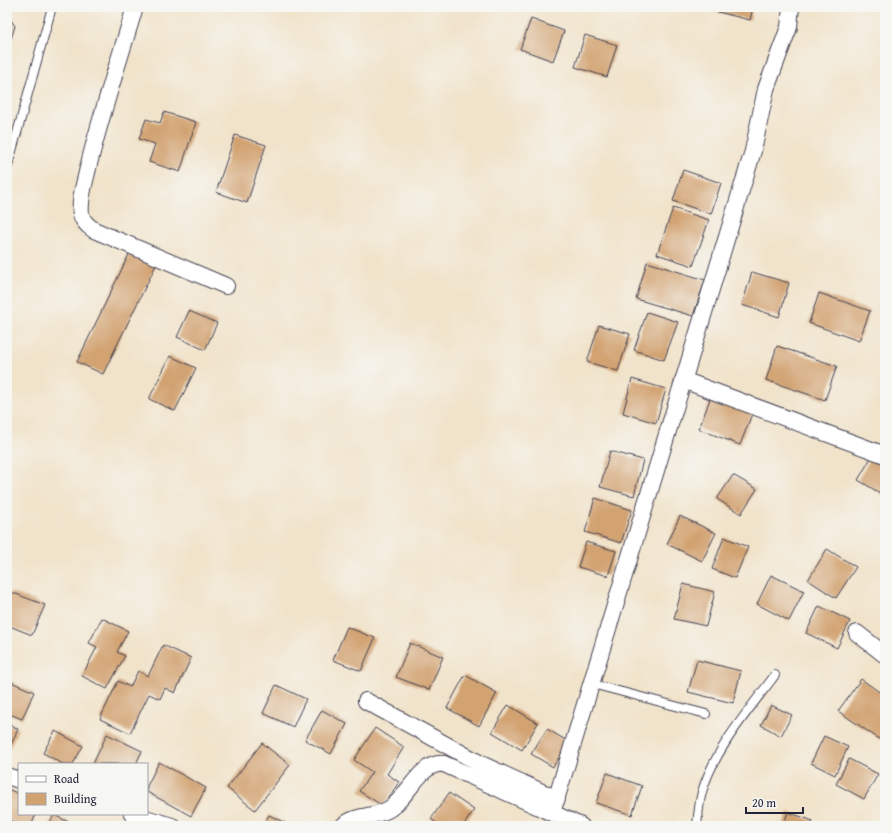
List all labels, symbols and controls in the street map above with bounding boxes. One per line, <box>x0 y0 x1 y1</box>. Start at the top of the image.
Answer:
legend <box>18 763 148 815</box>
text: Road <box>54 770 80 787</box>
scale bar <box>746 789 803 815</box>
text: Building <box>54 790 97 807</box>
text: 20 m <box>752 794 776 811</box>

